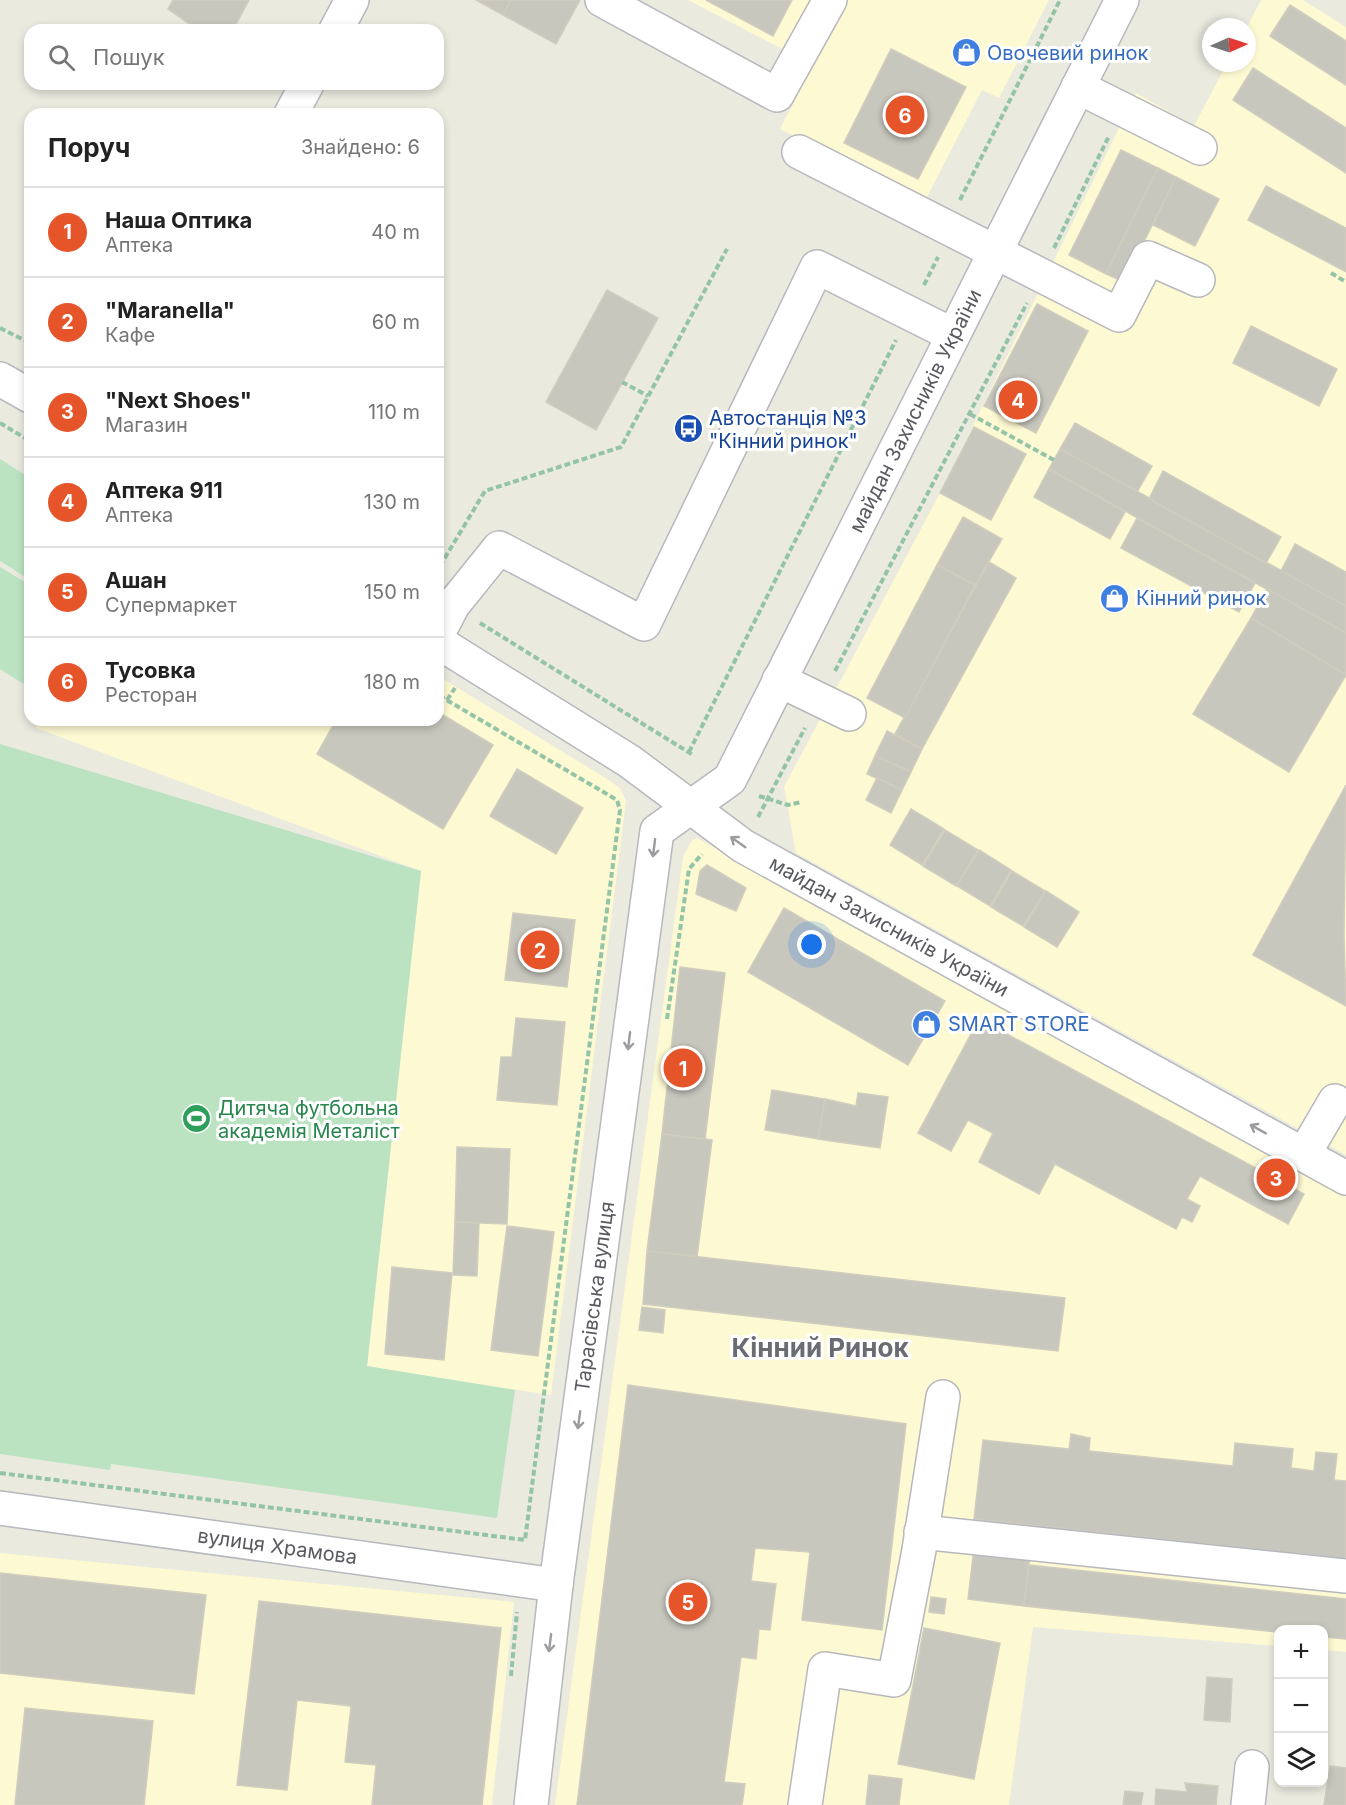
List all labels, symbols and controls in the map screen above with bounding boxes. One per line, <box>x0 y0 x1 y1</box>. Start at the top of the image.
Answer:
north arrow <box>1202 18 1256 72</box>
search box <box>24 24 444 90</box>
shop icon: Овочевий ринок <box>950 37 982 69</box>
icon: search <box>45 41 78 74</box>
place label: Овочевий ринок <box>987 41 1148 65</box>
text: Пошук <box>93 44 165 70</box>
pin: 6 <box>886 92 924 138</box>
text: Поруч <box>48 132 130 163</box>
text: Знайдено: 6 <box>301 135 420 159</box>
text: Наша Оптика <box>105 207 252 233</box>
text: 1 <box>63 220 72 244</box>
text: 40 m <box>371 220 420 244</box>
text: Аптека <box>105 233 173 257</box>
street label: майдан Захисників України <box>844 285 987 536</box>
text: "Maranella" <box>105 297 235 323</box>
text: 2 <box>61 310 74 334</box>
text: 60 m <box>372 310 420 334</box>
text: Кафе <box>105 323 155 347</box>
pin: 4 <box>998 378 1038 422</box>
text: "Next Shoes" <box>105 387 252 413</box>
text: 3 <box>61 400 74 424</box>
text: 110 m <box>368 400 420 424</box>
place label: Автостанція №3 "Кінний ринок" <box>709 406 867 453</box>
text: Магазин <box>105 413 188 437</box>
bus stop icon: Автостанція №3 "Кінний ринок" <box>672 413 704 445</box>
text: Аптека 911 <box>105 477 223 503</box>
text: 4 <box>61 490 74 514</box>
text: 130 m <box>364 490 420 514</box>
text: Аптека <box>105 503 173 527</box>
text: Ашан <box>105 567 167 593</box>
text: 5 <box>61 580 74 604</box>
text: 150 m <box>364 580 420 604</box>
shop icon: Кінний ринок <box>1099 582 1131 614</box>
place label: Кінний ринок <box>1136 586 1266 610</box>
text: Супермаркет <box>105 593 237 617</box>
text: Тусовка <box>105 657 196 683</box>
text: 6 <box>61 670 74 694</box>
text: 180 m <box>364 670 420 694</box>
text: Ресторан <box>105 683 197 707</box>
one-way arrow <box>731 836 747 848</box>
one-way arrow <box>649 838 660 858</box>
street label: майдан Захисників України <box>765 851 1013 1002</box>
pin: 2 <box>520 928 560 972</box>
your location <box>797 930 826 959</box>
shop icon: SMART STORE <box>911 1008 943 1040</box>
place label: SMART STORE <box>948 1012 1089 1036</box>
one-way arrow <box>624 1031 635 1051</box>
pin: 1 <box>664 1046 702 1090</box>
place label: Дитяча футбольна академія Металіст <box>218 1096 401 1143</box>
sports icon: Дитяча футбольна академія Металіст <box>181 1103 213 1135</box>
one-way arrow <box>1250 1123 1267 1135</box>
pin: 3 <box>1256 1156 1296 1200</box>
street label: Тарасівська вулиця <box>570 1200 619 1394</box>
district label: Кінний Ринок <box>731 1332 909 1363</box>
one-way arrow <box>574 1409 585 1429</box>
street label: вулиця Храмова <box>196 1523 359 1569</box>
pin: 5 <box>668 1580 708 1624</box>
map controls <box>1274 1625 1328 1787</box>
button: + <box>1274 1625 1328 1679</box>
one-way arrow <box>544 1633 555 1653</box>
button: − <box>1274 1679 1328 1733</box>
button: layers <box>1274 1733 1328 1787</box>

